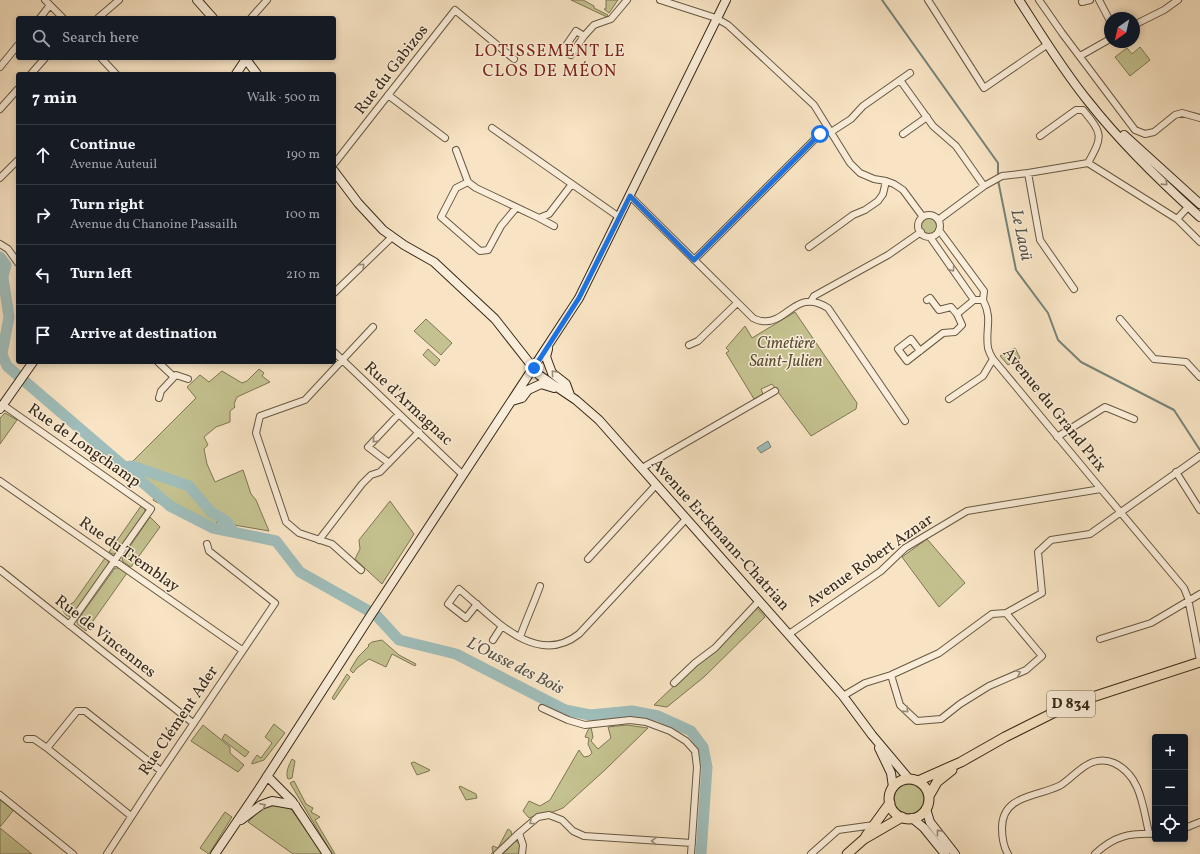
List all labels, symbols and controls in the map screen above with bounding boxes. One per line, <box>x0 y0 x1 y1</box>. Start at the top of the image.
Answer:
north arrow <box>1104 12 1140 48</box>
search box <box>16 16 336 60</box>
street label: Rue du Gabizos <box>350 20 434 120</box>
icon: search <box>30 27 52 49</box>
text: Search here <box>62 28 139 49</box>
district label: LOTISSEMENT LE CLOS DE MÉON <box>474 40 626 83</box>
text: 7 min <box>32 87 77 110</box>
text: Walk · 500 m <box>247 89 320 107</box>
route start <box>811 125 829 143</box>
text: Continue <box>70 135 135 156</box>
icon: ahead <box>32 144 54 166</box>
text: 190 m <box>286 146 320 164</box>
text: Avenue Auteuil <box>70 156 157 174</box>
one-way arrow <box>1160 178 1168 186</box>
text: Turn right <box>70 195 144 216</box>
icon: right <box>32 204 54 226</box>
text: 100 m <box>285 206 320 224</box>
water label: Le Laoü <box>1004 207 1038 263</box>
text: Avenue du Chanoine Passailh <box>70 216 237 234</box>
one-way arrow <box>357 263 365 271</box>
icon: left <box>32 264 54 286</box>
text: Turn left <box>70 264 132 285</box>
one-way arrow <box>947 264 954 271</box>
text: 210 m <box>286 266 320 284</box>
icon: arrive <box>32 324 54 346</box>
text: Arrive at destination <box>70 324 217 345</box>
park label: Cimetière Saint-Julien <box>749 333 823 373</box>
street label: Avenue du Grand Prix <box>997 343 1111 477</box>
street label: Rue d'Armagnac <box>359 357 457 451</box>
route end <box>525 359 543 377</box>
one-way arrow <box>552 370 559 377</box>
street label: Rue de Longchamp <box>23 399 145 493</box>
one-way arrow <box>372 435 380 443</box>
street label: Avenue Erckmann-Chatrian <box>646 454 794 616</box>
street label: Avenue Robert Aznar <box>802 509 938 613</box>
street label: Rue du Tremblay <box>74 512 184 598</box>
street label: Rue de Vincennes <box>50 590 160 684</box>
water label: L'Ousse des Bois <box>463 632 567 700</box>
street label: Rue Clément Ader <box>134 662 224 780</box>
one-way arrow <box>1015 670 1022 678</box>
road number: D 834 <box>1047 691 1095 717</box>
one-way arrow <box>901 705 909 713</box>
map controls <box>1152 734 1188 842</box>
button: + <box>1152 734 1188 770</box>
button: − <box>1152 770 1188 806</box>
one-way arrow <box>259 803 266 810</box>
button: locate <box>1152 806 1188 842</box>
one-way arrow <box>529 818 537 825</box>
one-way arrow <box>936 830 943 837</box>
one-way arrow <box>651 836 657 845</box>

